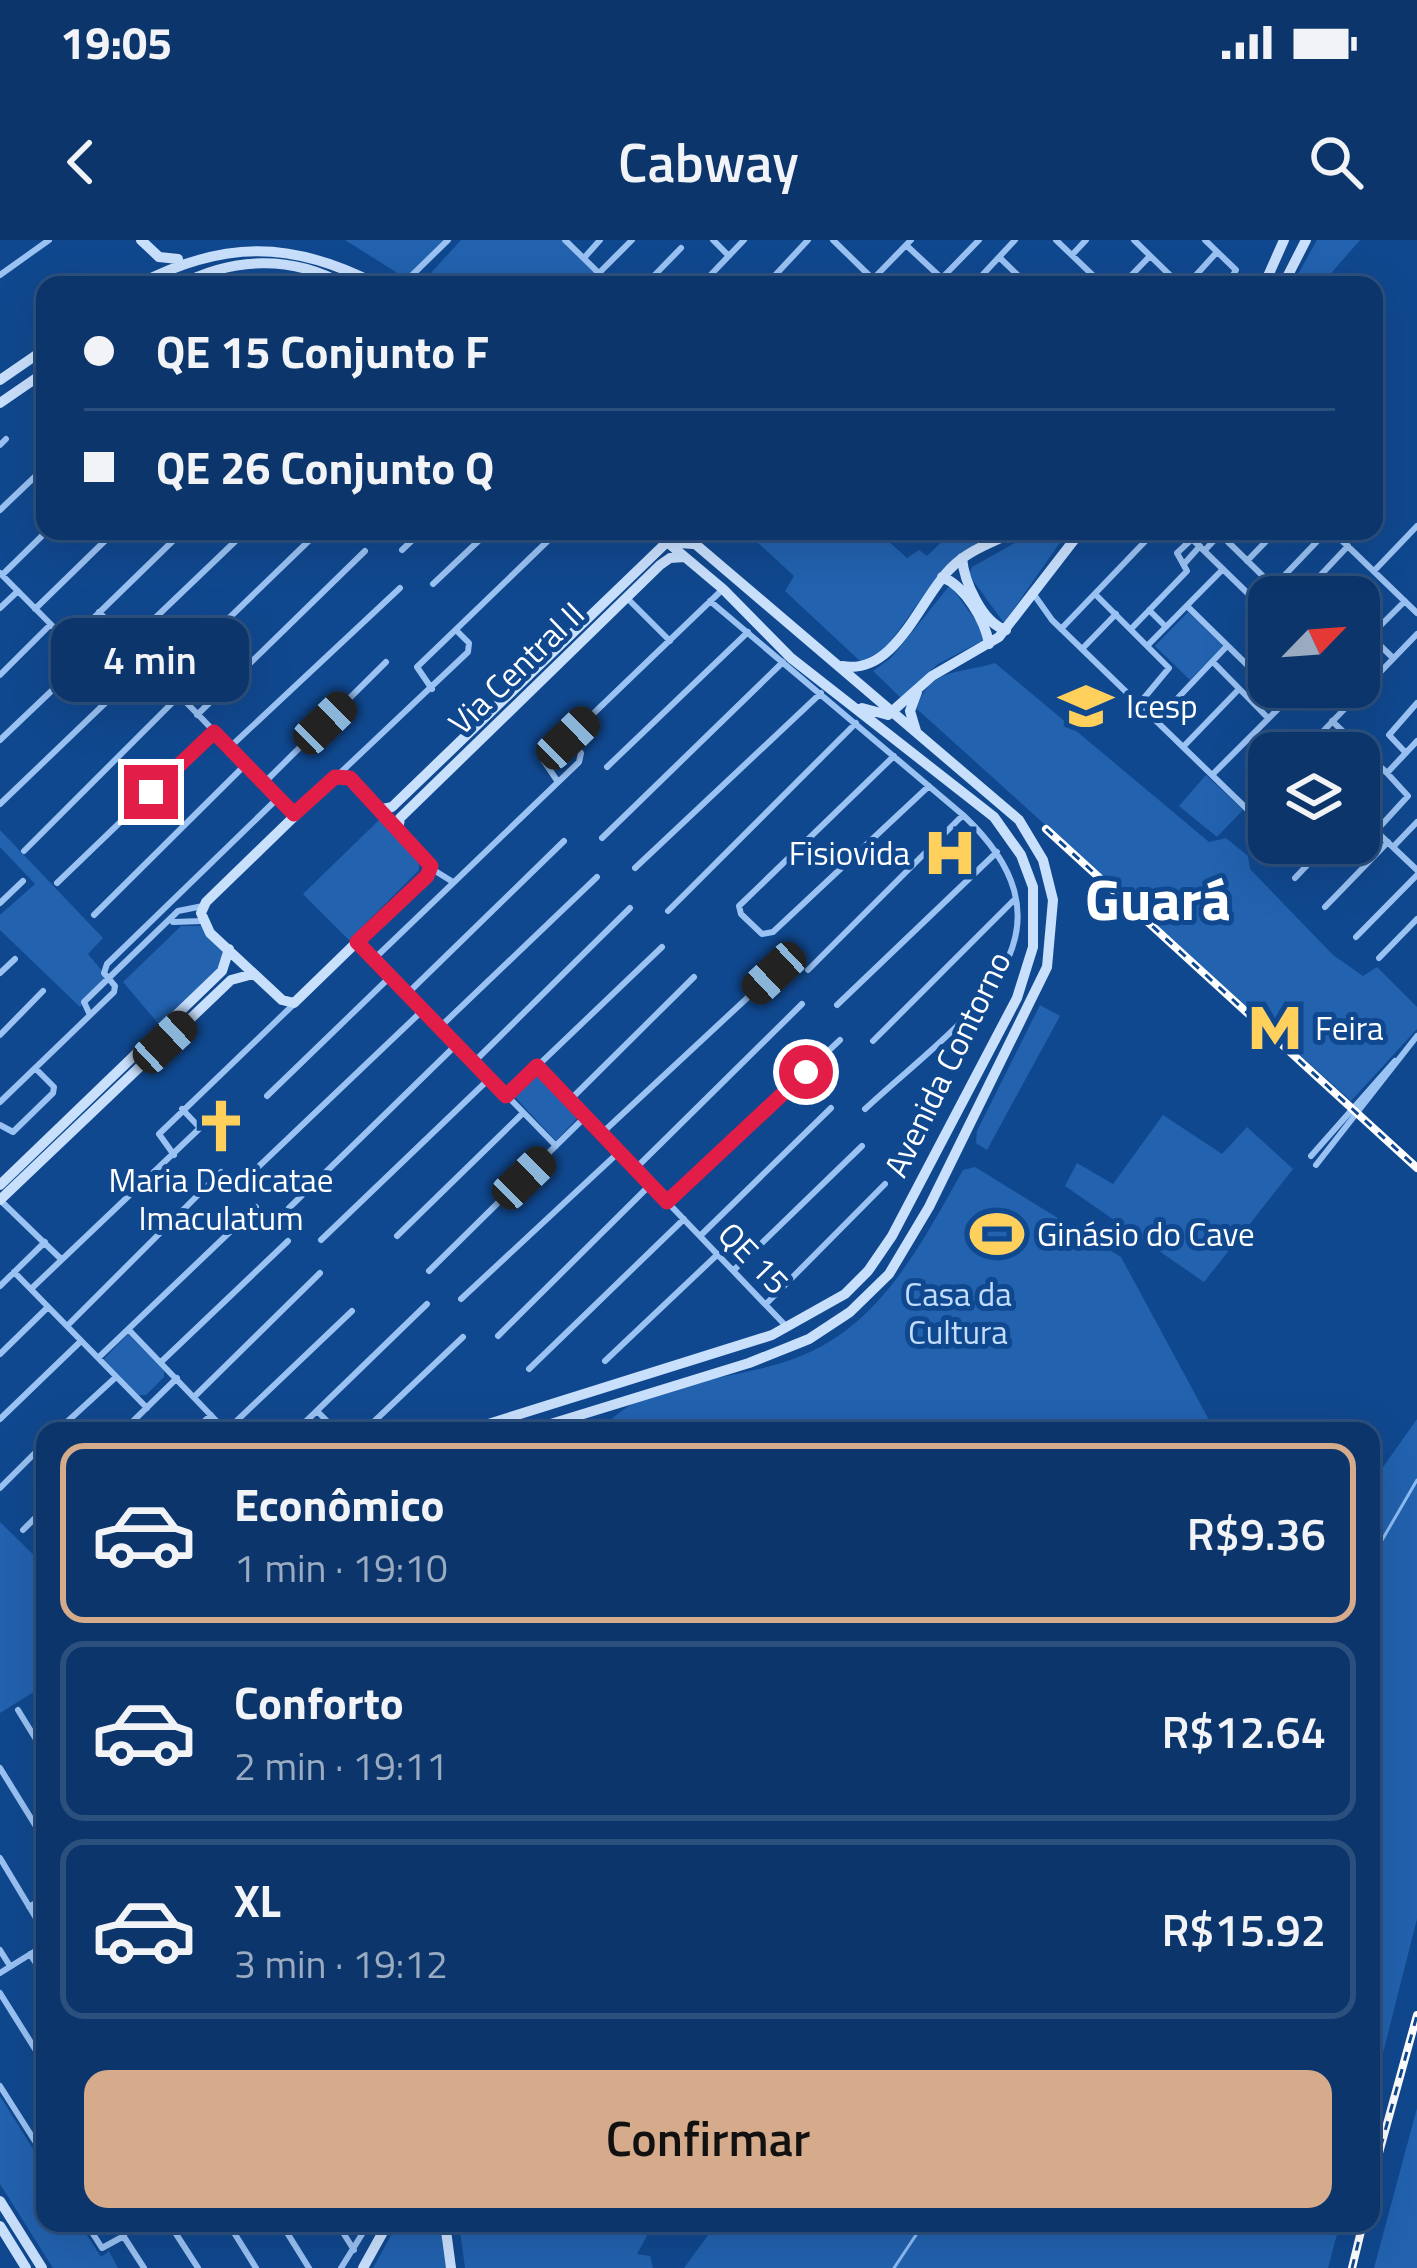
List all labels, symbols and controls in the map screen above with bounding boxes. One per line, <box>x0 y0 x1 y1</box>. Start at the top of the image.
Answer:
text: 19:05 <box>60 8 172 76</box>
text: Cabway <box>618 121 799 203</box>
icon: back <box>48 129 114 195</box>
icon: search <box>1303 129 1369 195</box>
text: QE 15 Conjunto F <box>156 317 489 385</box>
text: QE 26 Conjunto Q <box>156 433 494 501</box>
north arrow <box>1248 576 1380 708</box>
map controls <box>1248 576 1380 864</box>
street label: Via Central II <box>436 590 596 746</box>
callout: 4 min <box>52 618 250 702</box>
text: 4 min <box>103 630 197 689</box>
school or university icon: Icesp <box>1057 677 1115 735</box>
place label: Icesp <box>1126 681 1198 731</box>
car <box>287 685 363 761</box>
car <box>530 700 606 776</box>
button: layers <box>1248 732 1380 864</box>
route end <box>124 765 178 819</box>
hospital icon: Fisiovida <box>921 824 979 882</box>
place label: Fisiovida <box>789 828 910 878</box>
district label: Guará <box>1085 855 1231 942</box>
car <box>735 935 813 1011</box>
street label: Avenida Contorno <box>871 943 1023 1185</box>
metro station icon: Feira <box>1246 999 1304 1057</box>
place label: Feira <box>1315 1003 1384 1053</box>
car <box>126 1004 204 1080</box>
route start <box>779 1045 833 1099</box>
church icon: Maria Dedicatae Imaculatum <box>192 1097 250 1155</box>
car <box>486 1140 562 1216</box>
place label: Maria Dedicatae Imaculatum <box>108 1155 334 1243</box>
sports icon: Ginásio do Cave <box>968 1205 1026 1263</box>
place label: Ginásio do Cave <box>1037 1209 1255 1259</box>
street label: QE 15 <box>707 1210 801 1306</box>
park label: Casa da Cultura <box>904 1269 1012 1357</box>
text: Econômico <box>234 1470 445 1538</box>
icon: car <box>90 1479 198 1587</box>
text: R$9.36 <box>1187 1499 1326 1567</box>
text: 1 min · 19:10 <box>234 1538 448 1597</box>
text: Conforto <box>234 1668 404 1736</box>
icon: car <box>90 1677 198 1785</box>
text: R$12.64 <box>1161 1697 1326 1765</box>
text: 2 min · 19:11 <box>234 1736 448 1795</box>
text: XL <box>234 1866 281 1934</box>
icon: car <box>90 1875 198 1983</box>
text: R$15.92 <box>1161 1895 1326 1963</box>
text: 3 min · 19:12 <box>234 1934 448 1993</box>
button: Confirmar <box>84 2070 1332 2208</box>

